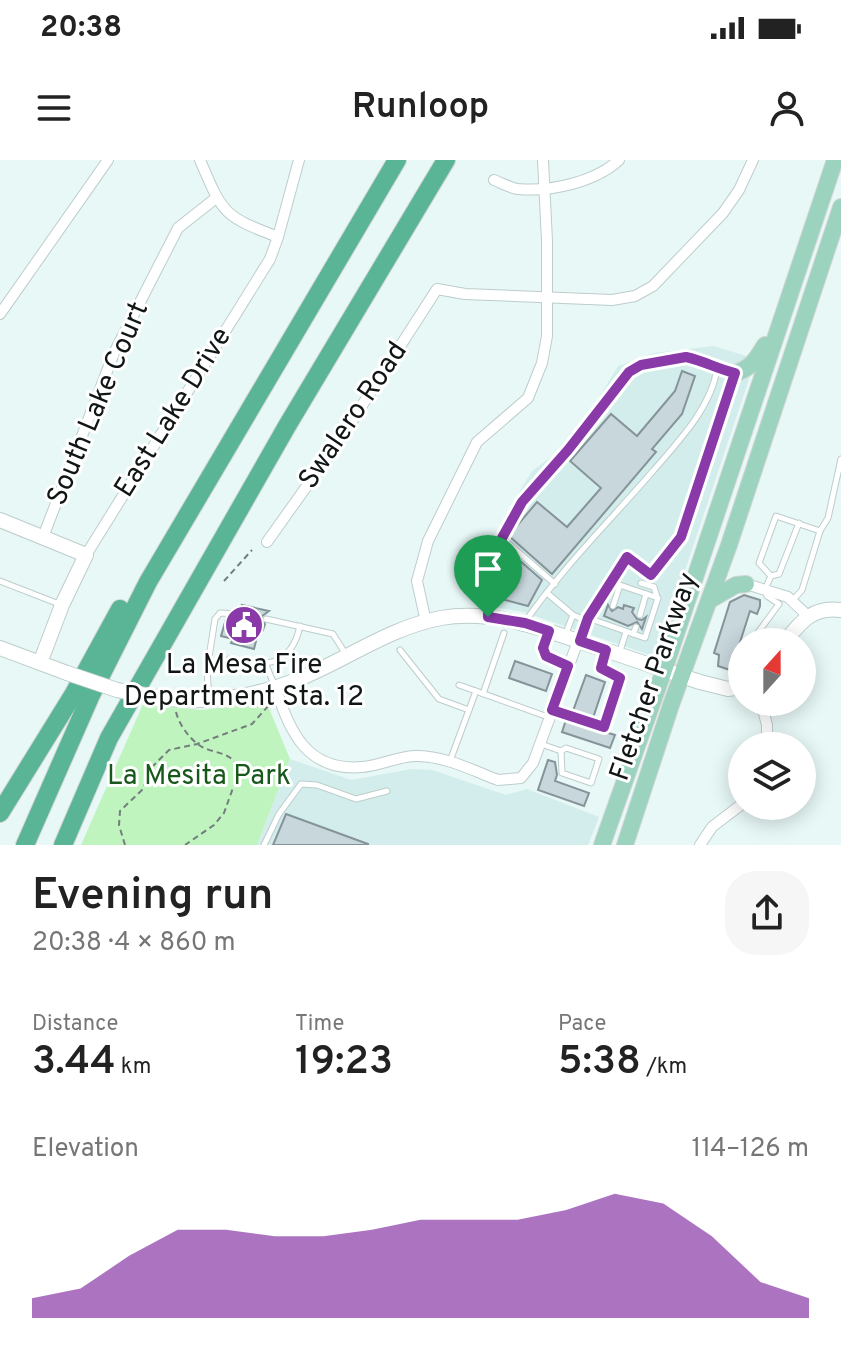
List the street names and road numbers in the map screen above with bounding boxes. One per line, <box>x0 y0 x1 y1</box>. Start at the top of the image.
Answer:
street label: South Lake Court <box>40 297 158 511</box>
street label: East Lake Drive <box>107 321 241 505</box>
street label: Swalero Road <box>292 335 416 497</box>
street label: Fletcher Parkway <box>603 568 707 786</box>

